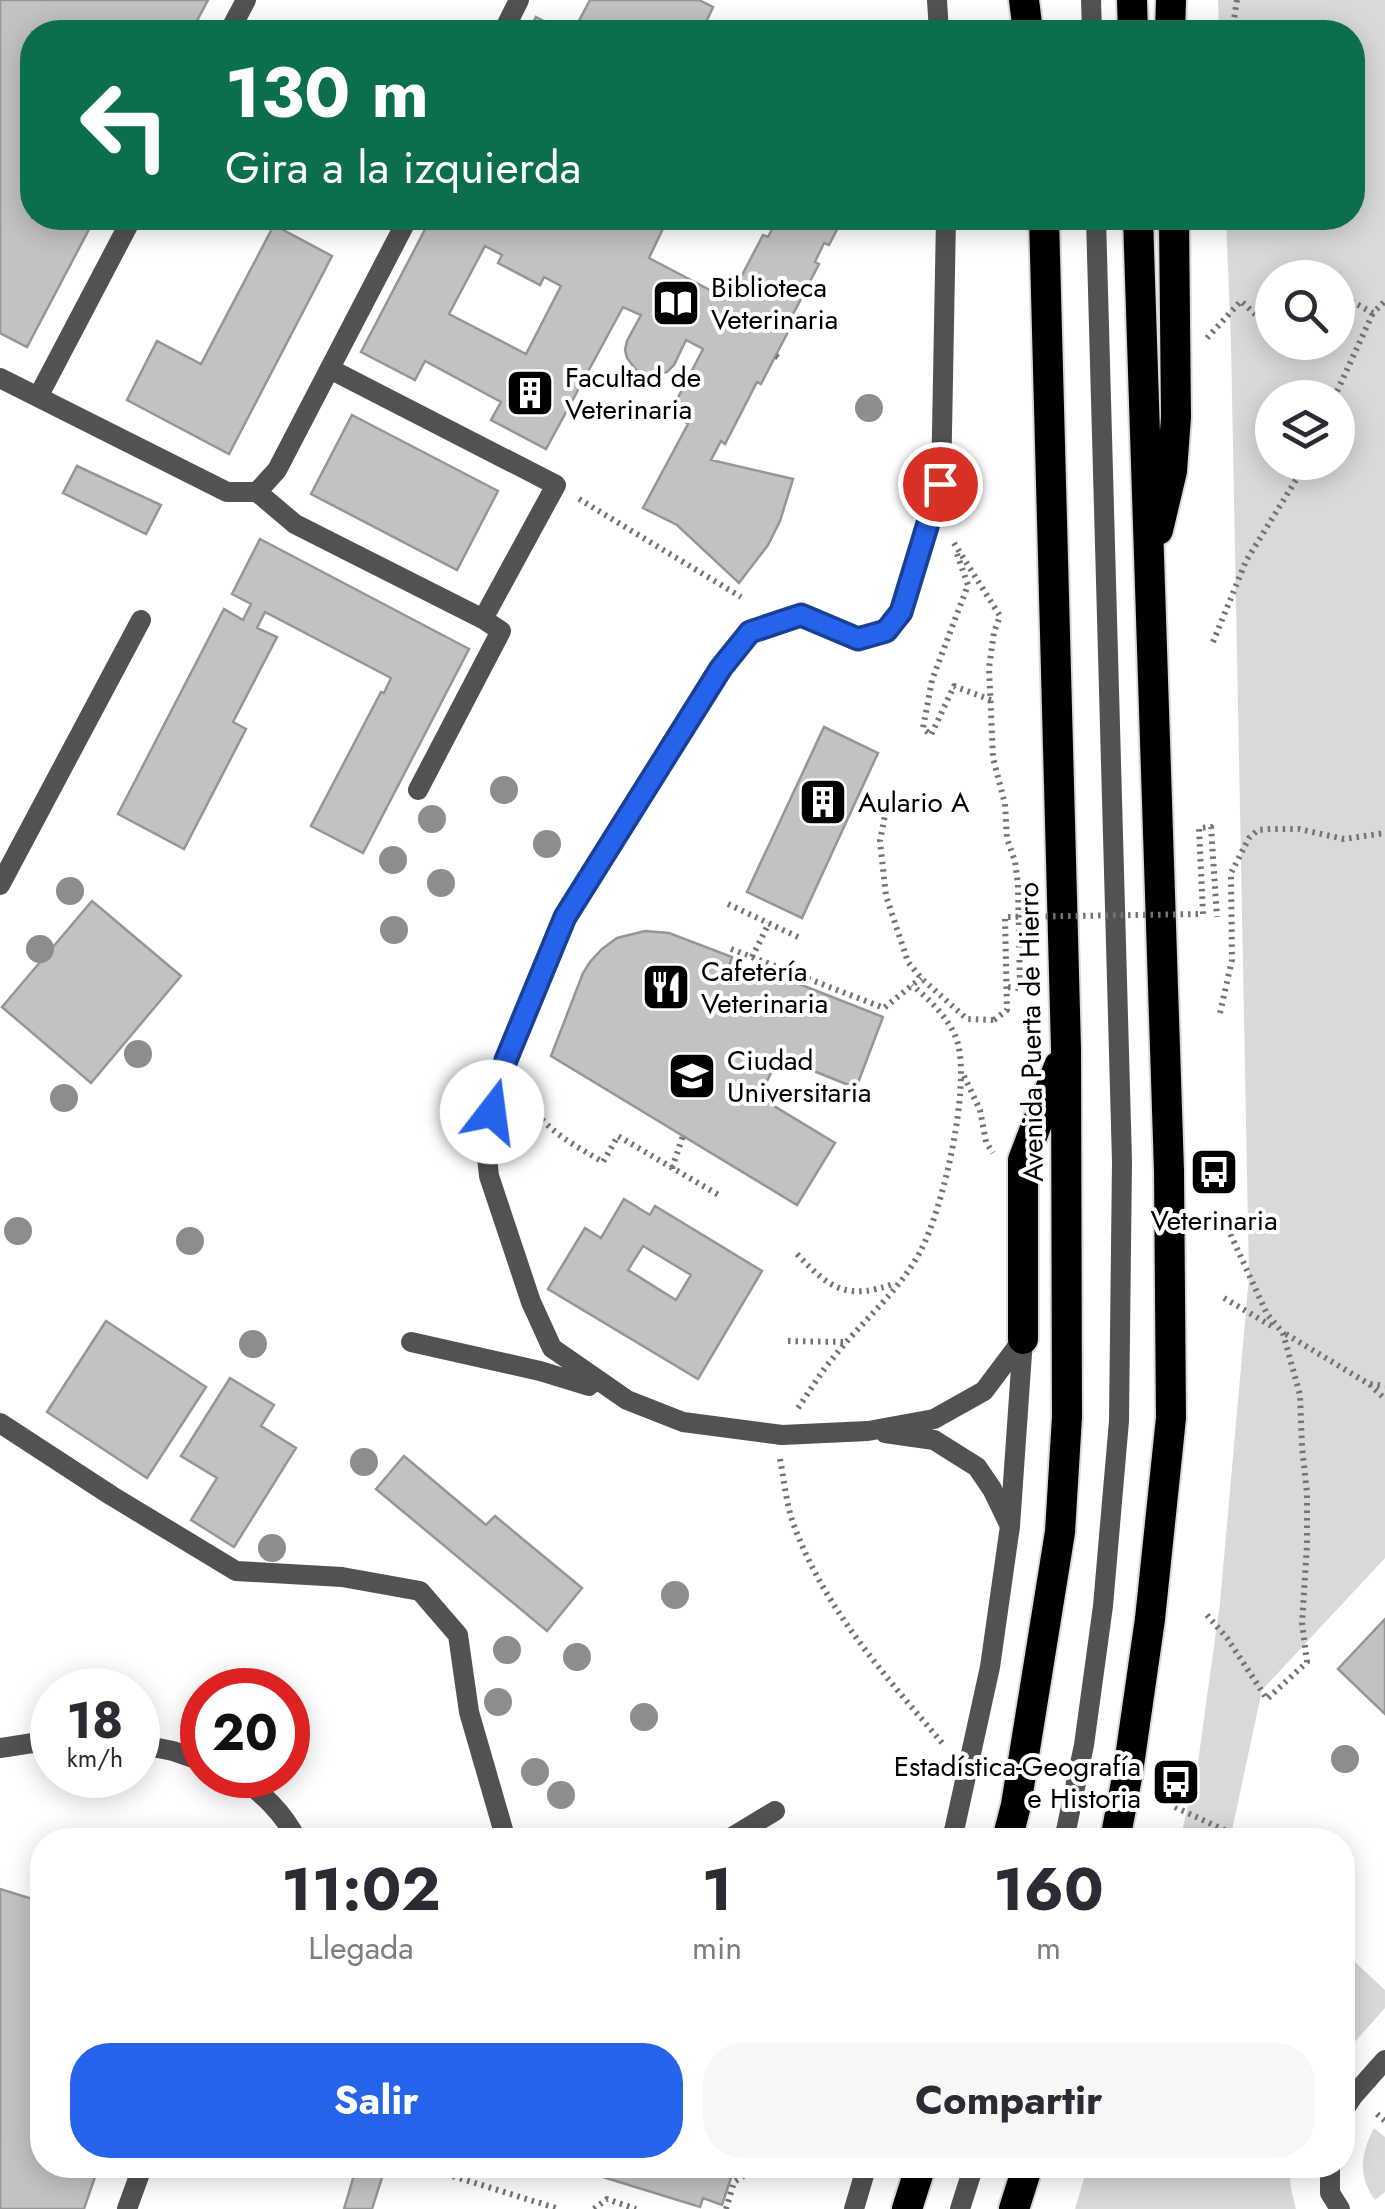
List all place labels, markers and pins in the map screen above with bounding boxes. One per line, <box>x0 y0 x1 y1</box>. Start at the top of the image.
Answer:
place label: Biblioteca Veterinaria <box>711 267 838 340</box>
library icon: Biblioteca Veterinaria <box>650 277 702 329</box>
place label: Facultad de Veterinaria <box>565 357 701 430</box>
building icon: Facultad de Veterinaria <box>504 367 556 419</box>
pin <box>898 442 983 527</box>
building icon: Aulario A <box>797 776 849 828</box>
place label: Aulario A <box>858 782 970 823</box>
place label: Cafetería Veterinaria <box>701 951 828 1024</box>
restaurant icon: Cafetería Veterinaria <box>640 961 692 1013</box>
place label: Ciudad Universitaria <box>727 1040 872 1113</box>
school or university icon: Ciudad Universitaria <box>666 1050 718 1102</box>
bus stop icon: Veterinaria <box>1188 1146 1240 1198</box>
place label: Veterinaria <box>1150 1200 1278 1241</box>
place label: Estadística-Geografía e Historia <box>894 1746 1141 1819</box>
bus stop icon: Estadística-Geografía e Historia <box>1150 1756 1202 1808</box>

